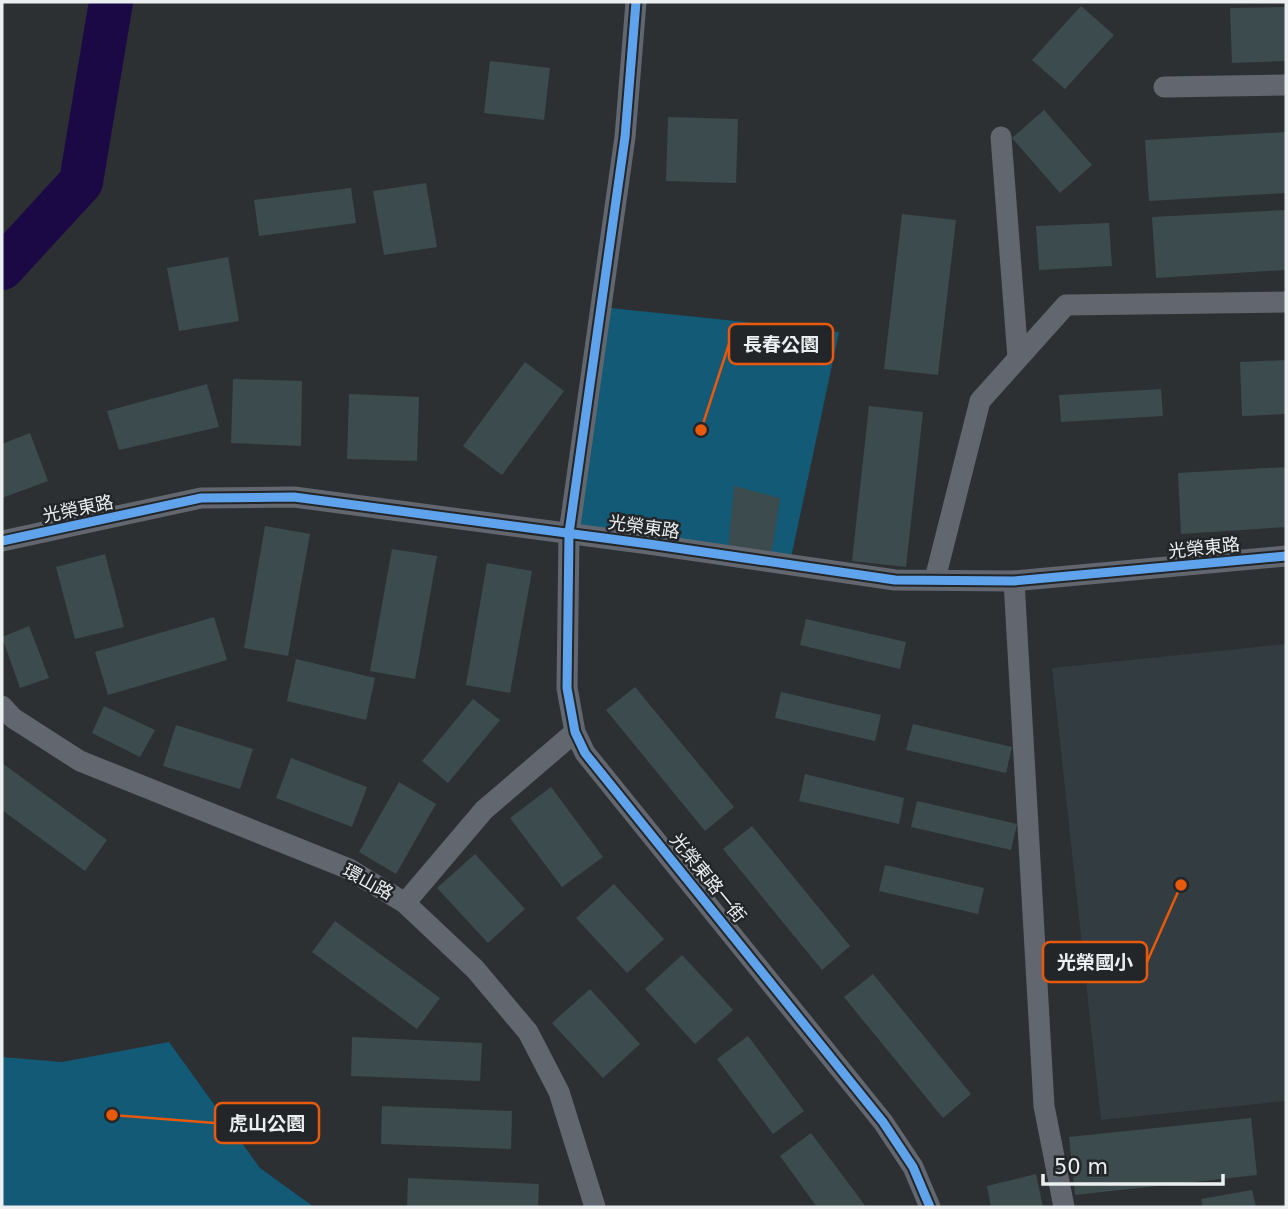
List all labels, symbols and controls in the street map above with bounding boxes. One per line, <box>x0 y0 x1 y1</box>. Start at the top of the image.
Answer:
callout: 長春公園 <box>729 324 833 364</box>
text: 長春公園 <box>743 333 819 355</box>
street label: 光榮東路 <box>40 491 115 526</box>
street label: 光榮東路 <box>607 511 681 542</box>
street label: 光榮東路 <box>1167 533 1241 562</box>
street label: 光榮東路一街 <box>666 829 751 926</box>
street label: 環山路 <box>340 859 397 904</box>
callout: 光榮國小 <box>1043 942 1147 982</box>
text: 光榮國小 <box>1057 951 1133 973</box>
callout: 虎山公園 <box>215 1103 319 1143</box>
text: 虎山公園 <box>229 1112 305 1134</box>
scale bar <box>1043 1142 1223 1186</box>
text: 50 m <box>1054 1155 1108 1179</box>

